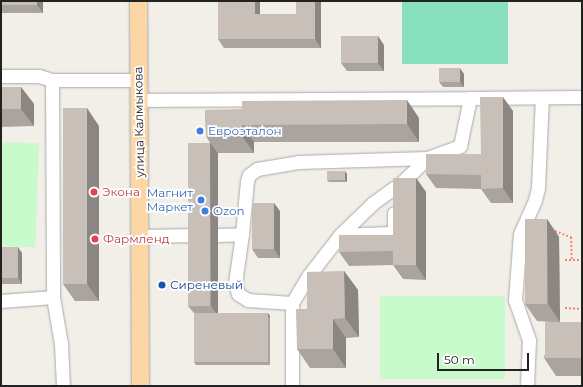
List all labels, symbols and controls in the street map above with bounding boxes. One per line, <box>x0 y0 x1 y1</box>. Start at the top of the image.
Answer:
street label: улица Калмыкова <box>131 66 147 178</box>
place label: Евроэталон <box>208 124 282 138</box>
marker: Евроэталон <box>195 126 205 136</box>
place label: Экона <box>102 185 140 199</box>
place label: Магнит Маркет <box>147 186 193 214</box>
marker: Экона <box>89 187 99 197</box>
marker: Магнит Маркет <box>196 195 206 205</box>
place label: Ozon <box>213 204 245 218</box>
marker: Ozon <box>200 206 210 216</box>
place label: Фармленд <box>103 232 170 246</box>
marker: Фармленд <box>90 234 100 244</box>
place label: Сиреневый <box>170 278 243 292</box>
marker: Сиреневый <box>157 280 167 290</box>
scale bar <box>439 345 531 371</box>
text: 50 m <box>444 352 475 367</box>

